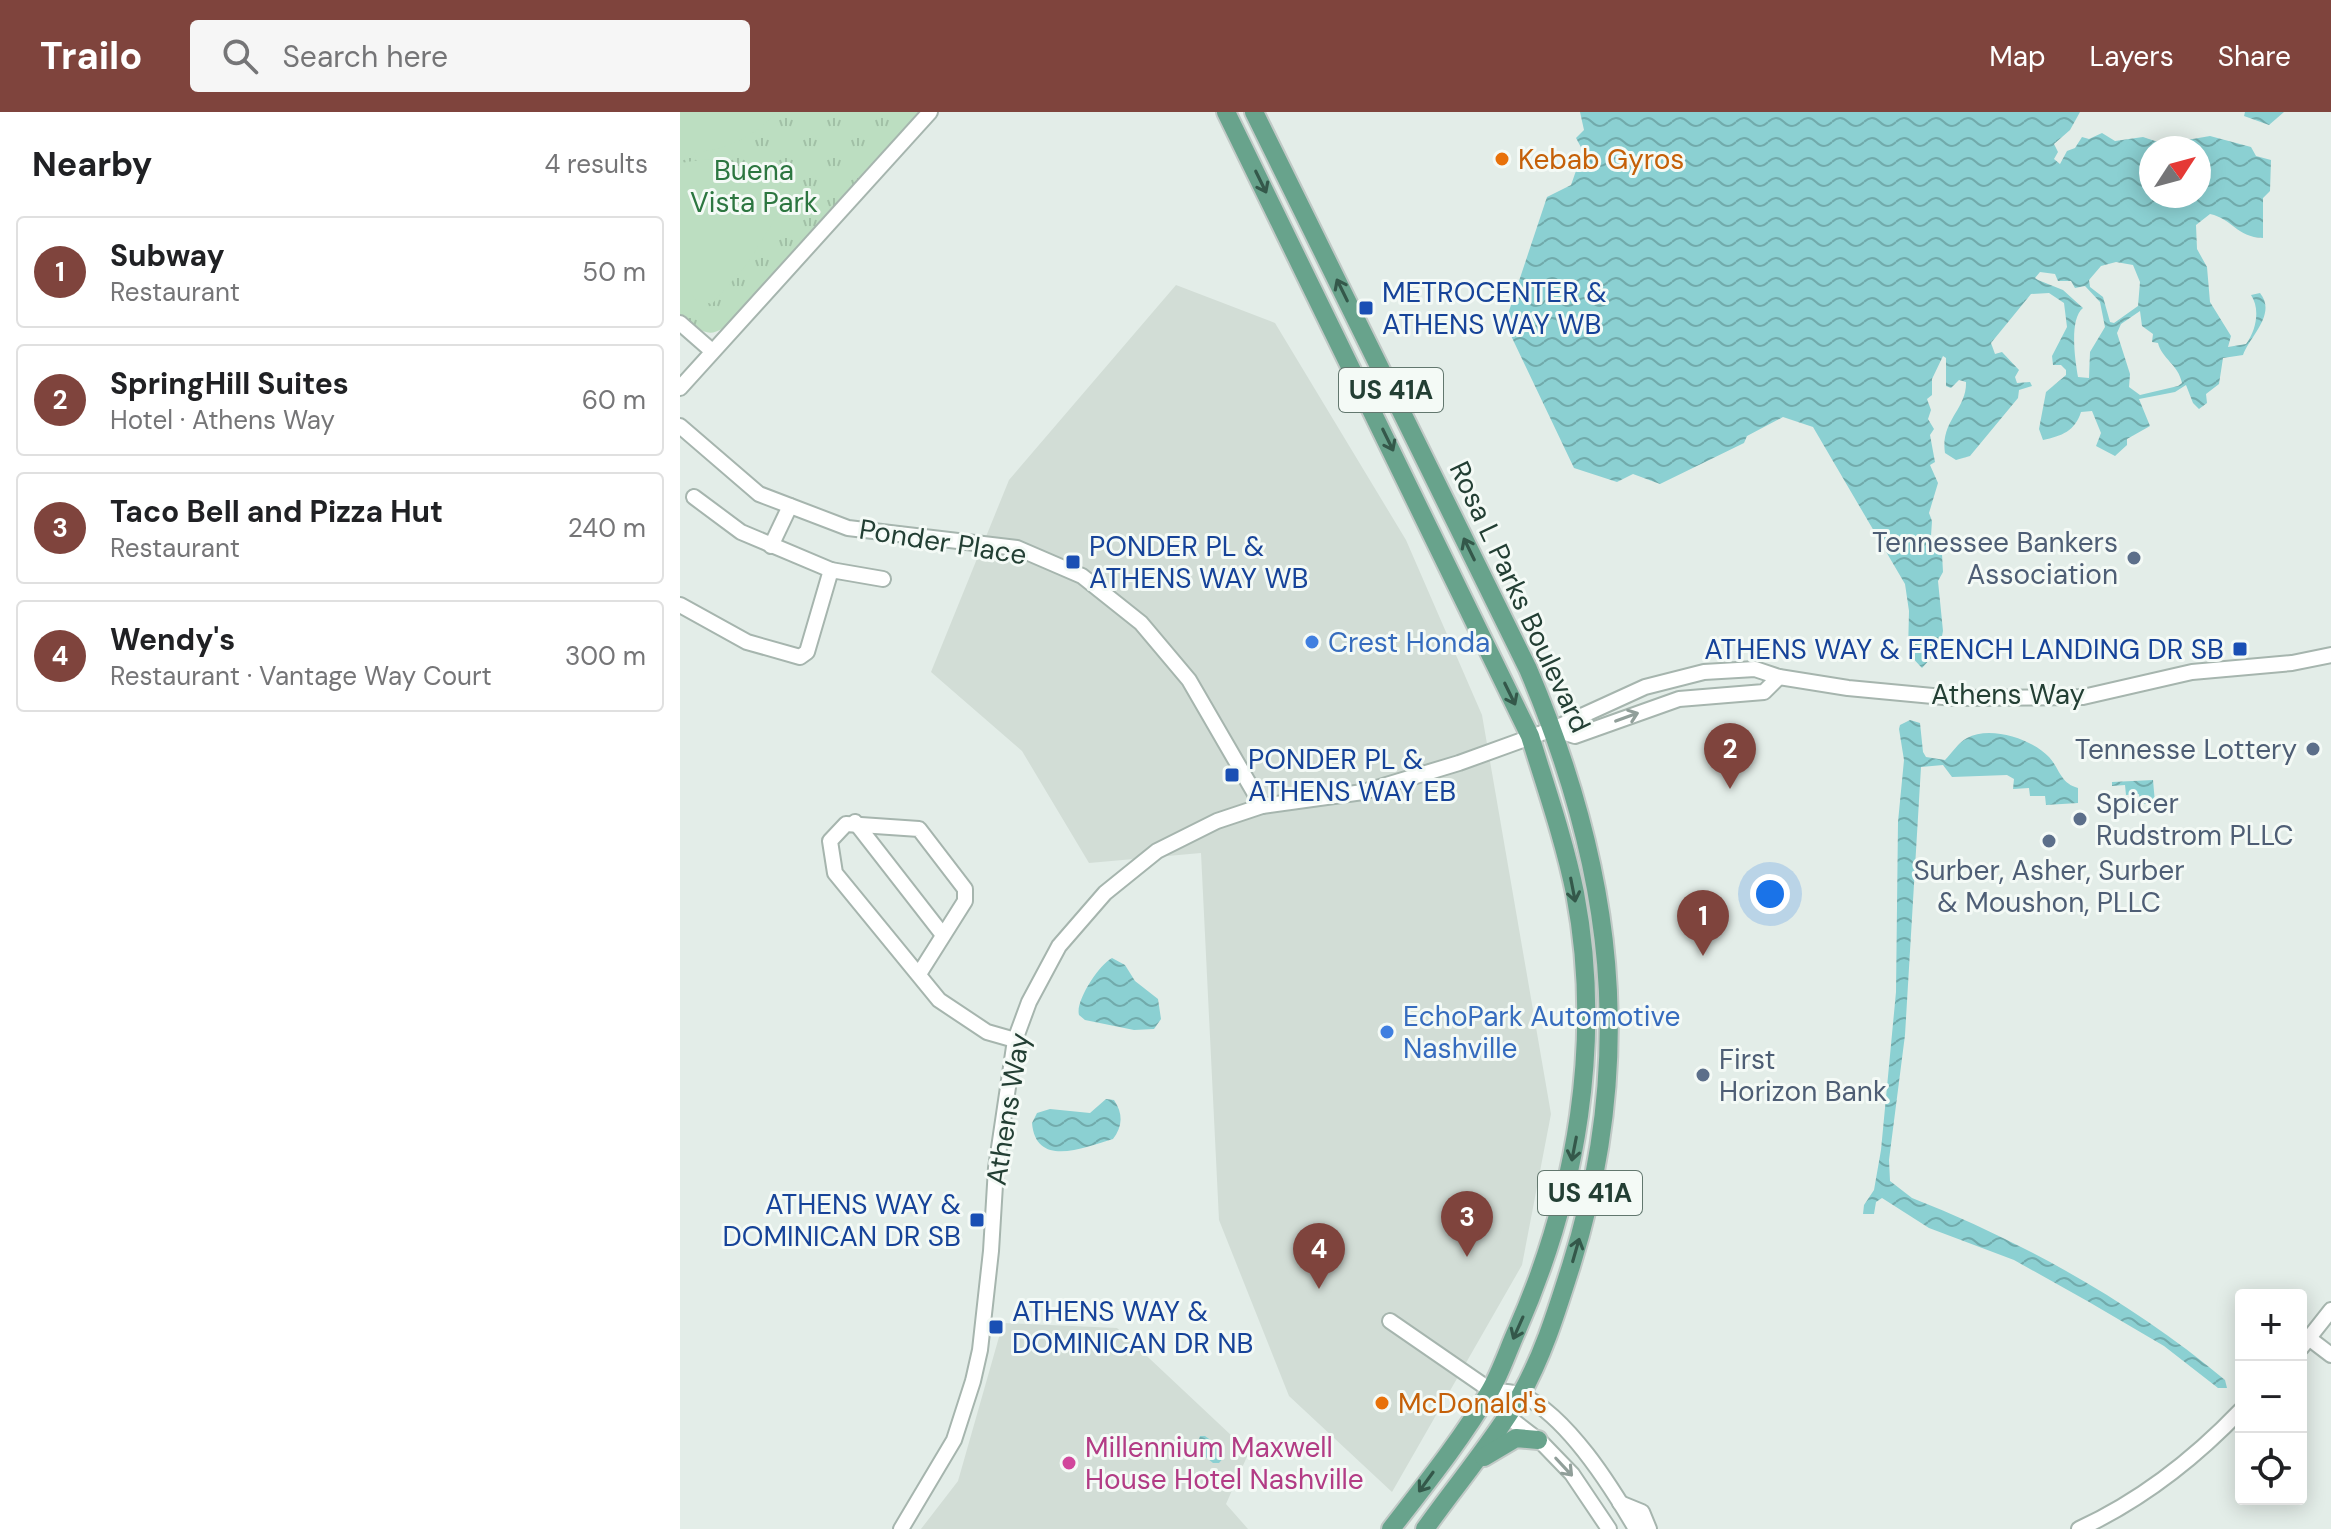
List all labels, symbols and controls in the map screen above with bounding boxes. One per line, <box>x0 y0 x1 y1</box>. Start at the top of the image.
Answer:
search box <box>190 20 750 92</box>
text: Trailo <box>40 31 142 81</box>
icon: search <box>218 34 262 78</box>
text: Search here <box>282 37 448 76</box>
text: Map <box>1989 38 2046 75</box>
text: Layers <box>2090 38 2174 75</box>
text: Share <box>2218 38 2291 75</box>
north arrow <box>2139 136 2211 208</box>
place label: Kebab Gyros <box>1518 141 1684 178</box>
text: Nearby <box>32 142 152 187</box>
text: 4 results <box>544 147 648 181</box>
marker: Kebab Gyros <box>1493 150 1511 168</box>
park label: Buena Vista Park <box>690 152 818 221</box>
one-way arrow <box>1254 169 1270 193</box>
text: Subway <box>110 236 225 275</box>
text: 1 <box>55 255 65 289</box>
text: 50 m <box>582 255 646 289</box>
place label: METROCENTER & ATHENS WAY WB <box>1382 274 1607 343</box>
text: Restaurant <box>110 275 240 309</box>
one-way arrow <box>1333 279 1349 303</box>
marker: METROCENTER & ATHENS WAY WB <box>1357 299 1375 317</box>
text: SpringHill Suites <box>110 364 349 403</box>
road number: US 41A <box>1339 368 1443 412</box>
text: 2 <box>52 383 68 417</box>
text: 60 m <box>582 383 646 417</box>
text: Hotel · Athens Way <box>110 403 335 437</box>
one-way arrow <box>1381 428 1396 452</box>
street label: Rosa L Parks Boulevard <box>1441 455 1599 739</box>
text: Taco Bell and Pizza Hut <box>110 492 443 531</box>
text: 3 <box>52 511 68 545</box>
text: 240 m <box>568 511 646 545</box>
street label: Ponder Place <box>857 511 1029 573</box>
place label: Tennessee Bankers Association <box>1872 524 2118 593</box>
place label: PONDER PL & ATHENS WAY WB <box>1089 528 1308 597</box>
text: Restaurant <box>110 531 240 565</box>
one-way arrow <box>1460 537 1476 561</box>
marker: Tennessee Bankers Association <box>2125 549 2143 567</box>
marker: PONDER PL & ATHENS WAY WB <box>1064 553 1082 571</box>
text: Wendy's <box>110 620 235 659</box>
place label: Crest Honda <box>1328 624 1490 661</box>
place label: ATHENS WAY & FRENCH LANDING DR SB <box>1704 631 2224 668</box>
marker: Crest Honda <box>1303 633 1321 651</box>
text: 4 <box>52 639 68 673</box>
text: 300 m <box>565 639 646 673</box>
marker: ATHENS WAY & FRENCH LANDING DR SB <box>2231 640 2249 658</box>
text: Restaurant · Vantage Way Court <box>110 659 492 693</box>
street label: Athens Way <box>1931 676 2085 713</box>
one-way arrow <box>1503 681 1518 705</box>
one-way arrow <box>1614 709 1638 723</box>
pin: 2 <box>1704 723 1756 789</box>
place label: Tennesse Lottery <box>2075 731 2297 768</box>
marker: Tennesse Lottery <box>2304 740 2322 758</box>
place label: PONDER PL & ATHENS WAY EB <box>1248 741 1456 810</box>
marker: PONDER PL & ATHENS WAY EB <box>1223 766 1241 784</box>
place label: Spicer Rudstrom PLLC <box>2096 785 2294 854</box>
marker: Spicer Rudstrom PLLC <box>2071 810 2089 828</box>
marker: Surber, Asher, Surber & Moushon, PLLC <box>2040 832 2058 850</box>
place label: Surber, Asher, Surber & Moushon, PLLC <box>1913 852 2185 921</box>
your location <box>1750 874 1790 914</box>
one-way arrow <box>1567 877 1582 902</box>
pin: 1 <box>1677 890 1729 956</box>
place label: EchoPark Automotive Nashville <box>1403 998 1680 1067</box>
marker: EchoPark Automotive Nashville <box>1378 1023 1396 1041</box>
street label: Athens Way <box>978 1030 1038 1188</box>
place label: First Horizon Bank <box>1719 1041 1887 1110</box>
marker: First Horizon Bank <box>1694 1066 1712 1084</box>
one-way arrow <box>1566 1135 1581 1161</box>
road number: US 41A <box>1538 1171 1642 1215</box>
place label: ATHENS WAY & DOMINICAN DR SB <box>723 1186 961 1255</box>
pin: 3 <box>1441 1191 1493 1257</box>
marker: ATHENS WAY & DOMINICAN DR SB <box>968 1211 986 1229</box>
pin: 4 <box>1293 1223 1345 1289</box>
one-way arrow <box>1569 1237 1584 1263</box>
map controls <box>2235 1289 2307 1505</box>
button: + <box>2235 1289 2307 1361</box>
place label: ATHENS WAY & DOMINICAN DR NB <box>1012 1293 1254 1362</box>
one-way arrow <box>1509 1315 1524 1340</box>
marker: ATHENS WAY & DOMINICAN DR NB <box>987 1318 1005 1336</box>
button: − <box>2235 1361 2307 1433</box>
place label: McDonald's <box>1398 1385 1547 1422</box>
marker: McDonald's <box>1373 1394 1391 1412</box>
place label: Millennium Maxwell House Hotel Nashville <box>1085 1429 1364 1498</box>
button: locate <box>2235 1433 2307 1505</box>
marker: Millennium Maxwell House Hotel Nashville <box>1060 1454 1078 1472</box>
one-way arrow <box>1555 1457 1574 1477</box>
one-way arrow <box>1417 1470 1434 1492</box>

